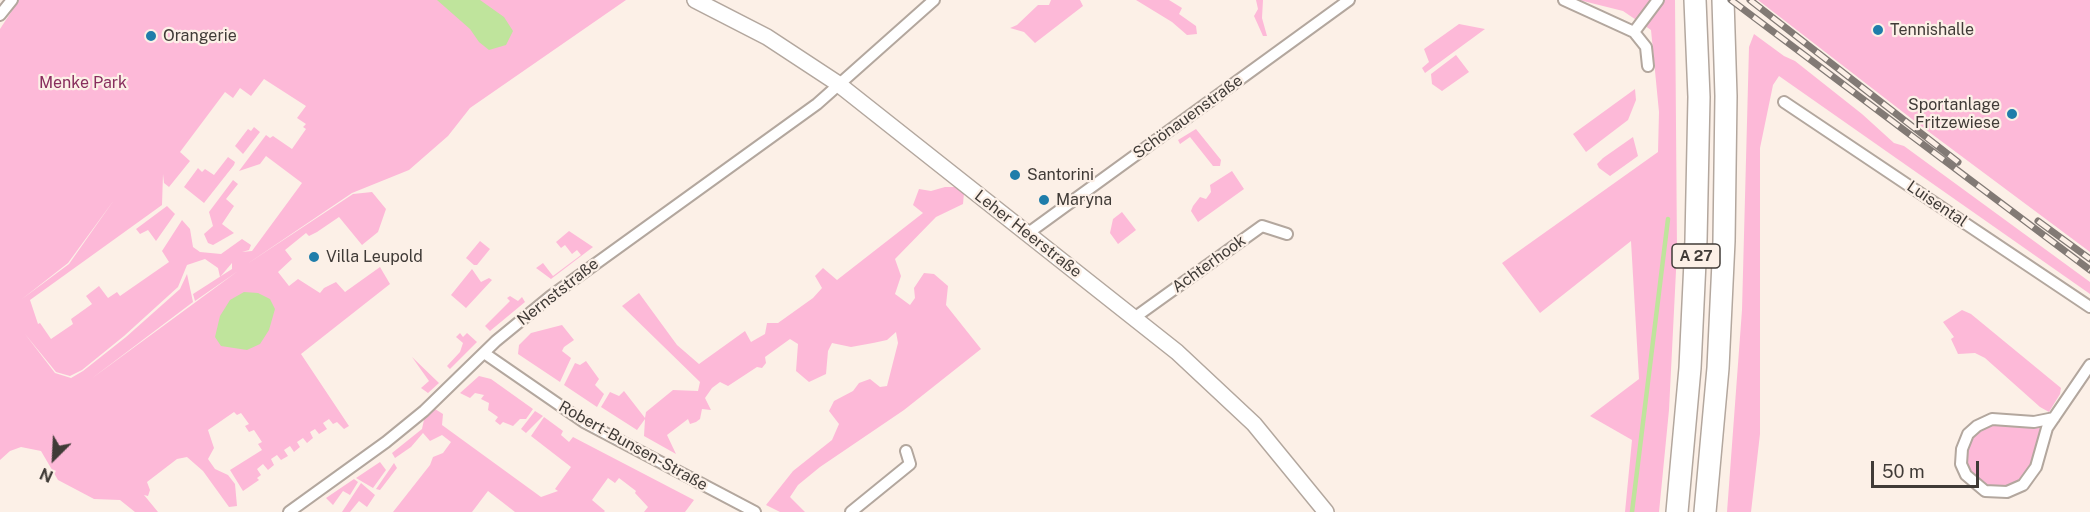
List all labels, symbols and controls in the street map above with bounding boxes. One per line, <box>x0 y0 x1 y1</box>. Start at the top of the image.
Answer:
place label: Tennishalle <box>1890 20 1974 40</box>
marker: Tennishalle <box>1871 23 1885 37</box>
place label: Orangerie <box>163 26 237 46</box>
marker: Orangerie <box>144 29 158 43</box>
street label: Schönauenstraße <box>1130 71 1246 163</box>
park label: Menke Park <box>39 73 127 93</box>
place label: Sportanlage Fritzewiese <box>1908 95 2000 133</box>
marker: Sportanlage Fritzewiese <box>2005 107 2019 121</box>
place label: Santorini <box>1027 165 1094 185</box>
marker: Santorini <box>1008 168 1022 182</box>
street label: Luisental <box>1903 177 1971 231</box>
street label: Leher Heerstraße <box>971 186 1085 282</box>
place label: Maryna <box>1056 190 1112 210</box>
marker: Maryna <box>1037 193 1051 207</box>
street label: Achterhook <box>1168 231 1250 297</box>
road number: A 27 <box>1672 244 1720 268</box>
place label: Villa Leupold <box>326 247 423 267</box>
marker: Villa Leupold <box>307 250 321 264</box>
street label: Nernststraße <box>513 254 603 330</box>
street label: Robert-Bunsen-Straße <box>555 397 711 495</box>
north arrow <box>24 428 84 488</box>
scale bar <box>1874 449 1982 487</box>
text: 50 m <box>1882 461 1925 482</box>
text: N <box>37 464 56 486</box>

